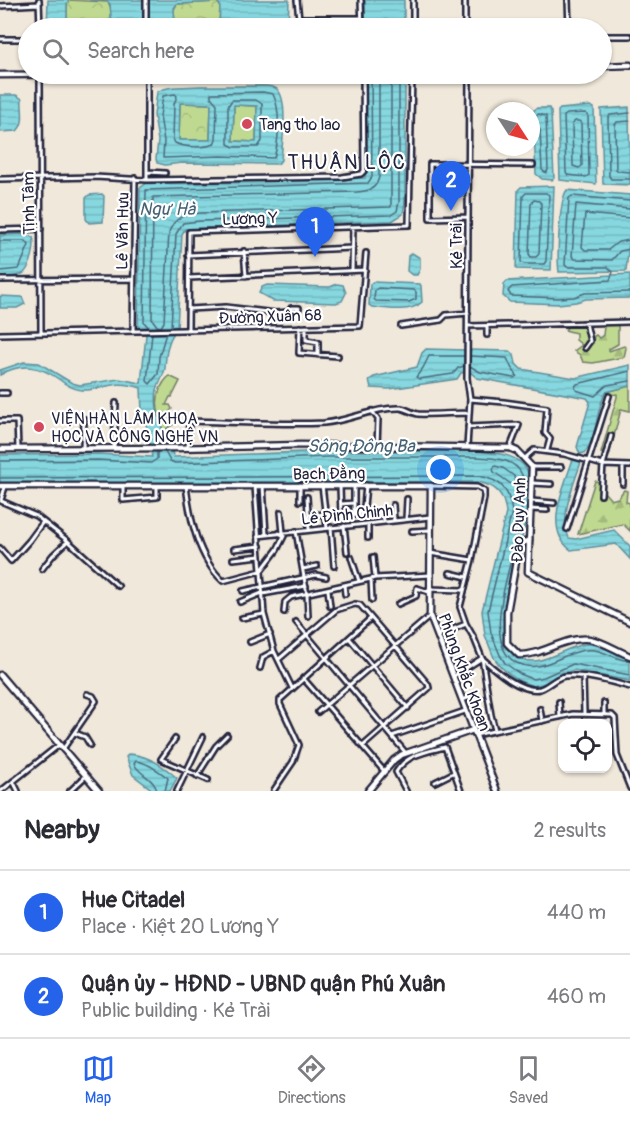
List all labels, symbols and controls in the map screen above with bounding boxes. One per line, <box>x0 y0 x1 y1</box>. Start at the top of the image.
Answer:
search box <box>18 18 612 84</box>
icon: search <box>39 35 72 68</box>
text: Search here <box>87 37 194 65</box>
north arrow <box>486 102 540 156</box>
place label: Tang tho lao <box>259 115 341 135</box>
marker: Tang tho lao <box>240 117 254 131</box>
district label: THUẬN LỘC <box>288 150 406 175</box>
pin: 2 <box>432 162 470 211</box>
street label: Tịnh Tâm <box>18 171 40 235</box>
street label: Lê Văn Hưu <box>112 192 134 270</box>
water label: Ngự Hà <box>139 198 197 221</box>
street label: Lương Y <box>222 208 278 230</box>
pin: 1 <box>296 208 334 257</box>
street label: Kẻ Trài <box>447 223 467 269</box>
street label: Đường Xuân 68 <box>218 305 322 329</box>
place label: VIỆN HÀN LÂM KHOA HỌC VÀ CÔNG NGHỆ VN <box>51 408 218 447</box>
marker: VIỆN HÀN LÂM KHOA HỌC VÀ CÔNG NGHỆ VN <box>32 420 46 434</box>
water label: Sông Đông Ba <box>307 435 416 458</box>
your location <box>426 455 455 484</box>
street label: Bạch Đằng <box>293 462 365 485</box>
street label: Đào Duy Anh <box>508 477 530 563</box>
street label: Lê Đình Chinh <box>300 500 394 530</box>
street label: Phùng Khắc Khoan <box>433 611 495 734</box>
map controls <box>558 719 612 773</box>
button: locate <box>558 719 612 773</box>
text: Nearby <box>24 814 100 846</box>
text: 2 results <box>534 818 606 843</box>
text: Hue Citadel <box>81 886 185 914</box>
text: 1 <box>40 900 47 925</box>
text: 440 m <box>547 900 606 925</box>
text: Place · Kiệt 20 Lương Y <box>81 914 279 939</box>
text: Quận ủy - HĐND - UBND quận Phú Xuân <box>81 970 445 998</box>
text: 2 <box>38 984 49 1009</box>
text: 460 m <box>547 984 606 1009</box>
text: Public building · Kẻ Trài <box>81 998 270 1023</box>
tab: Map <box>82 1052 115 1108</box>
tab: Directions <box>278 1052 346 1108</box>
tab: Saved <box>509 1052 548 1108</box>

